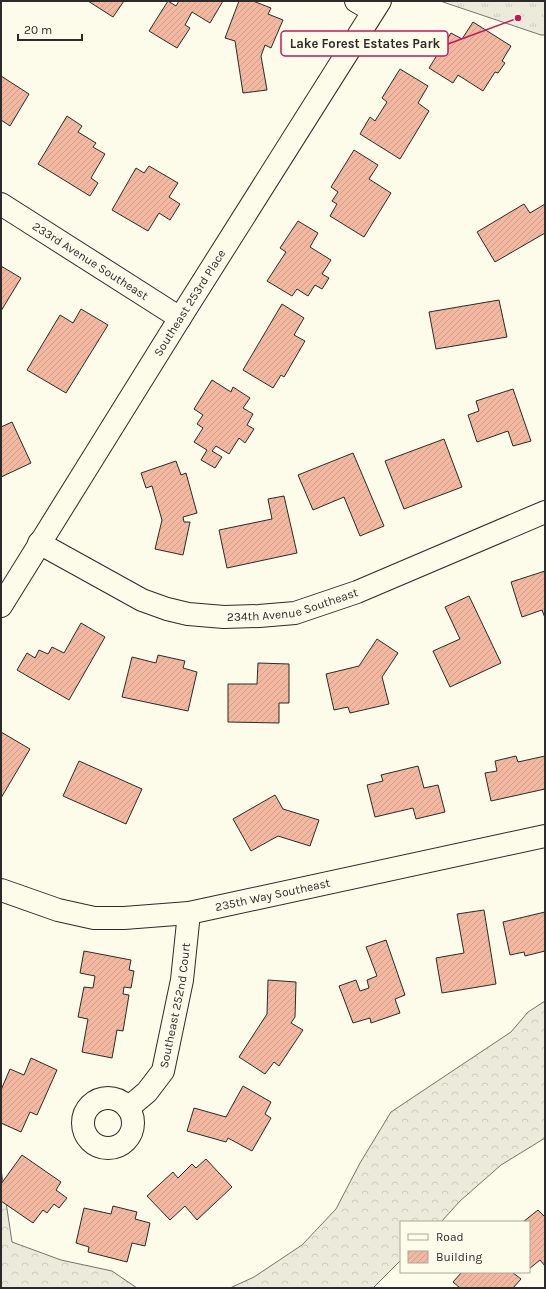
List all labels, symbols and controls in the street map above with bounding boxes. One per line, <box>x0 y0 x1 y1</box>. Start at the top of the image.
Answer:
scale bar <box>18 16 82 42</box>
text: 20 m <box>24 23 52 37</box>
callout: Lake Forest Estates Park <box>281 31 448 56</box>
text: Lake Forest Estates Park <box>290 36 441 51</box>
street label: 233rd Avenue Southeast <box>30 219 151 303</box>
street label: Southeast 253rd Place <box>151 247 228 359</box>
street label: 234th Avenue Southeast <box>227 585 360 624</box>
street label: 235th Way Southeast <box>214 876 332 914</box>
street label: Southeast 252nd Court <box>157 942 193 1069</box>
legend <box>400 1221 530 1273</box>
text: Road <box>436 1230 464 1244</box>
text: Building <box>436 1250 483 1264</box>

